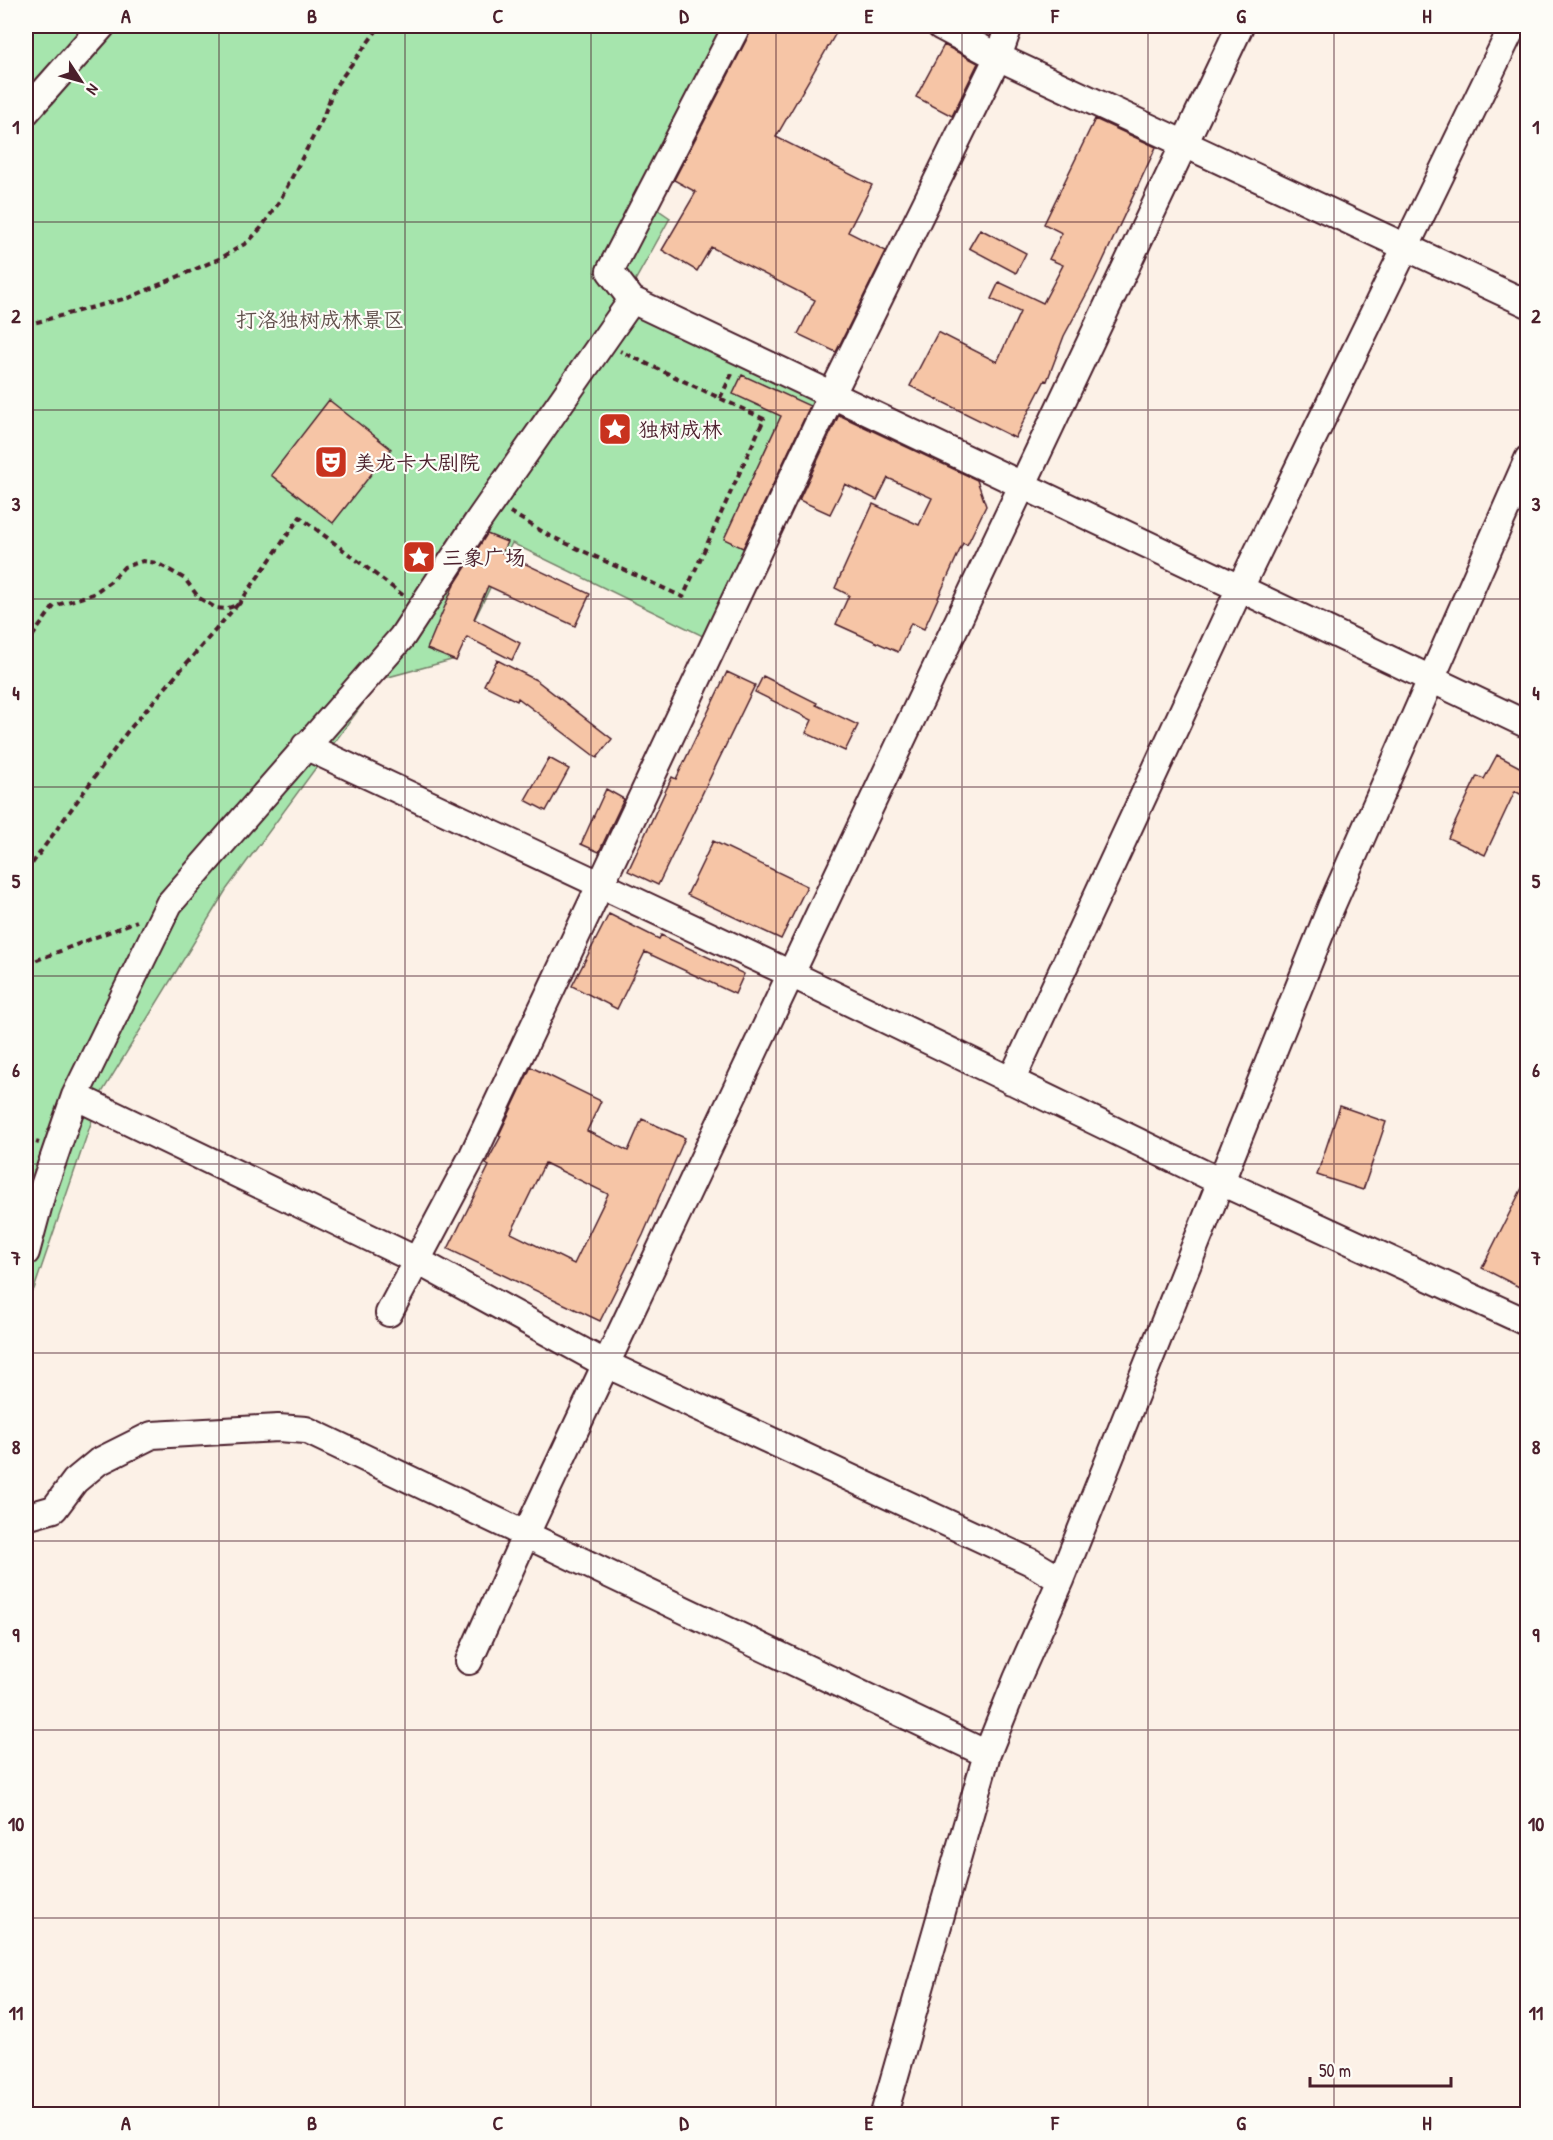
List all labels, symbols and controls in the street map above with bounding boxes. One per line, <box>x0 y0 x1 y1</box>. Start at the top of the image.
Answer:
text: A <box>121 2 131 29</box>
text: B <box>307 2 317 29</box>
text: C <box>493 2 504 29</box>
text: D <box>679 2 689 29</box>
text: E <box>865 2 874 29</box>
text: F <box>1050 2 1060 29</box>
text: G <box>1236 2 1246 29</box>
text: H <box>1422 2 1432 29</box>
north arrow <box>51 51 111 111</box>
text: N <box>81 80 105 100</box>
text: 1 <box>12 113 20 140</box>
text: 1 <box>1532 113 1540 140</box>
text: 2 <box>11 302 21 329</box>
text: 2 <box>1531 302 1541 329</box>
park label: 打洛独树成林景区 <box>236 305 404 334</box>
place icon: 独树成林 <box>597 411 633 447</box>
place label: 独树成林 <box>638 415 722 444</box>
theatre icon: 美龙卡大剧院 <box>313 444 349 480</box>
place label: 美龙卡大剧院 <box>354 448 480 477</box>
text: 3 <box>12 490 21 517</box>
text: 3 <box>1532 490 1541 517</box>
place icon: 三象广场 <box>401 539 437 575</box>
place label: 三象广场 <box>442 543 526 572</box>
text: 4 <box>12 679 20 706</box>
text: 4 <box>1532 679 1540 706</box>
text: 5 <box>12 867 21 894</box>
text: 5 <box>1532 867 1541 894</box>
text: 6 <box>12 1056 20 1083</box>
text: 6 <box>1532 1056 1540 1083</box>
text: 7 <box>10 1244 21 1271</box>
text: 7 <box>1530 1244 1541 1271</box>
text: 8 <box>12 1433 21 1460</box>
text: 8 <box>1532 1433 1541 1460</box>
text: 9 <box>12 1621 20 1648</box>
text: 9 <box>1532 1621 1540 1648</box>
text: 10 <box>8 1810 24 1837</box>
text: 10 <box>1528 1810 1544 1837</box>
text: 11 <box>9 1999 23 2026</box>
text: 11 <box>1529 1999 1543 2026</box>
scale bar <box>1310 2050 1451 2088</box>
text: 50 m <box>1319 2058 1351 2083</box>
text: A <box>121 2109 131 2136</box>
text: B <box>307 2109 317 2136</box>
text: C <box>493 2109 504 2136</box>
text: D <box>679 2109 689 2136</box>
text: E <box>865 2109 874 2136</box>
text: F <box>1050 2109 1060 2136</box>
text: G <box>1236 2109 1246 2136</box>
text: H <box>1422 2109 1432 2136</box>

